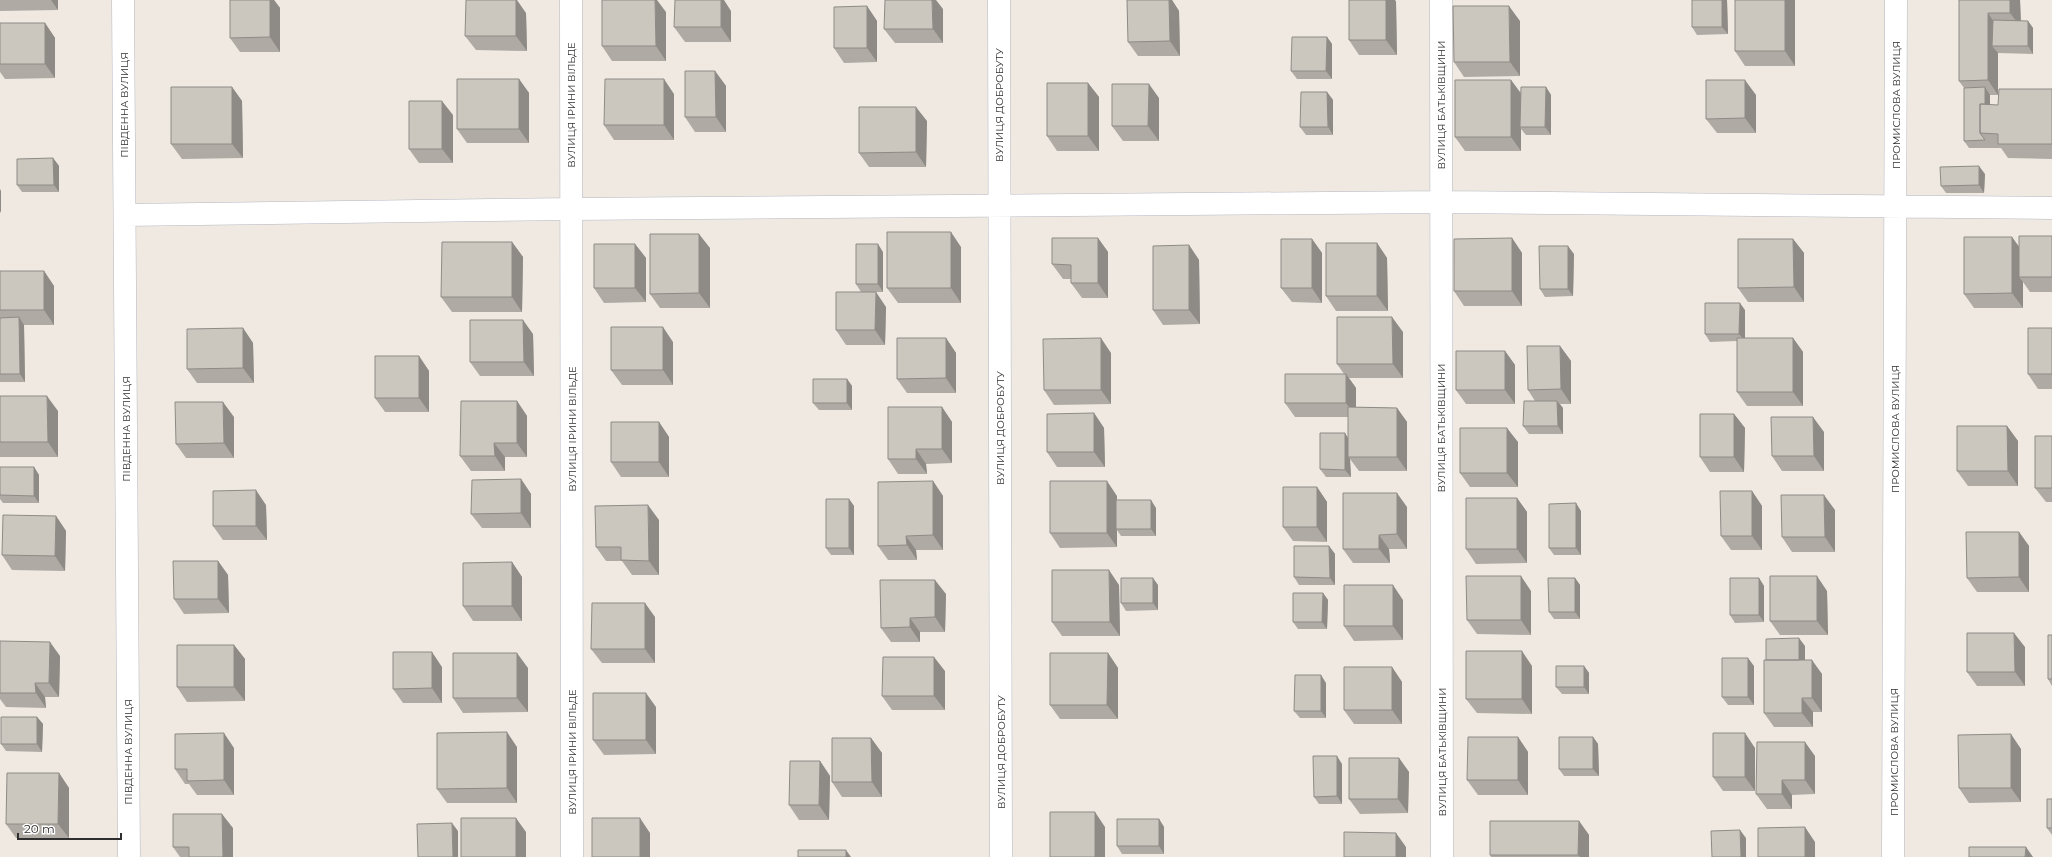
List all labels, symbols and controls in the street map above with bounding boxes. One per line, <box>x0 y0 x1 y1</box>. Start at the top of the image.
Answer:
street label: ВУЛИЦЯ БАТЬКІВЩИНИ <box>1435 41 1448 169</box>
street label: ПРОМИСЛОВА ВУЛИЦЯ <box>1890 41 1903 169</box>
street label: ВУЛИЦЯ ІРИНИ ВІЛЬДЕ <box>565 42 578 168</box>
street label: ВУЛИЦЯ ДОБРОБУТУ <box>993 48 1006 162</box>
street label: ПІВДЕННА ВУЛИЦЯ <box>118 52 131 158</box>
street label: ВУЛИЦЯ БАТЬКІВЩИНИ <box>1435 364 1448 492</box>
street label: ПРОМИСЛОВА ВУЛИЦЯ <box>1889 365 1902 493</box>
street label: ВУЛИЦЯ ІРИНИ ВІЛЬДЕ <box>566 366 579 492</box>
street label: ВУЛИЦЯ ДОБРОБУТУ <box>994 371 1007 485</box>
street label: ПІВДЕННА ВУЛИЦЯ <box>120 376 133 482</box>
street label: ВУЛИЦЯ БАТЬКІВЩИНИ <box>1436 688 1449 816</box>
street label: ПРОМИСЛОВА ВУЛИЦЯ <box>1888 688 1901 816</box>
street label: ВУЛИЦЯ ІРИНИ ВІЛЬДЕ <box>566 689 579 815</box>
street label: ВУЛИЦЯ ДОБРОБУТУ <box>995 695 1008 809</box>
street label: ПІВДЕННА ВУЛИЦЯ <box>122 699 135 805</box>
scale bar <box>18 815 121 841</box>
text: 20 m <box>24 821 55 836</box>

